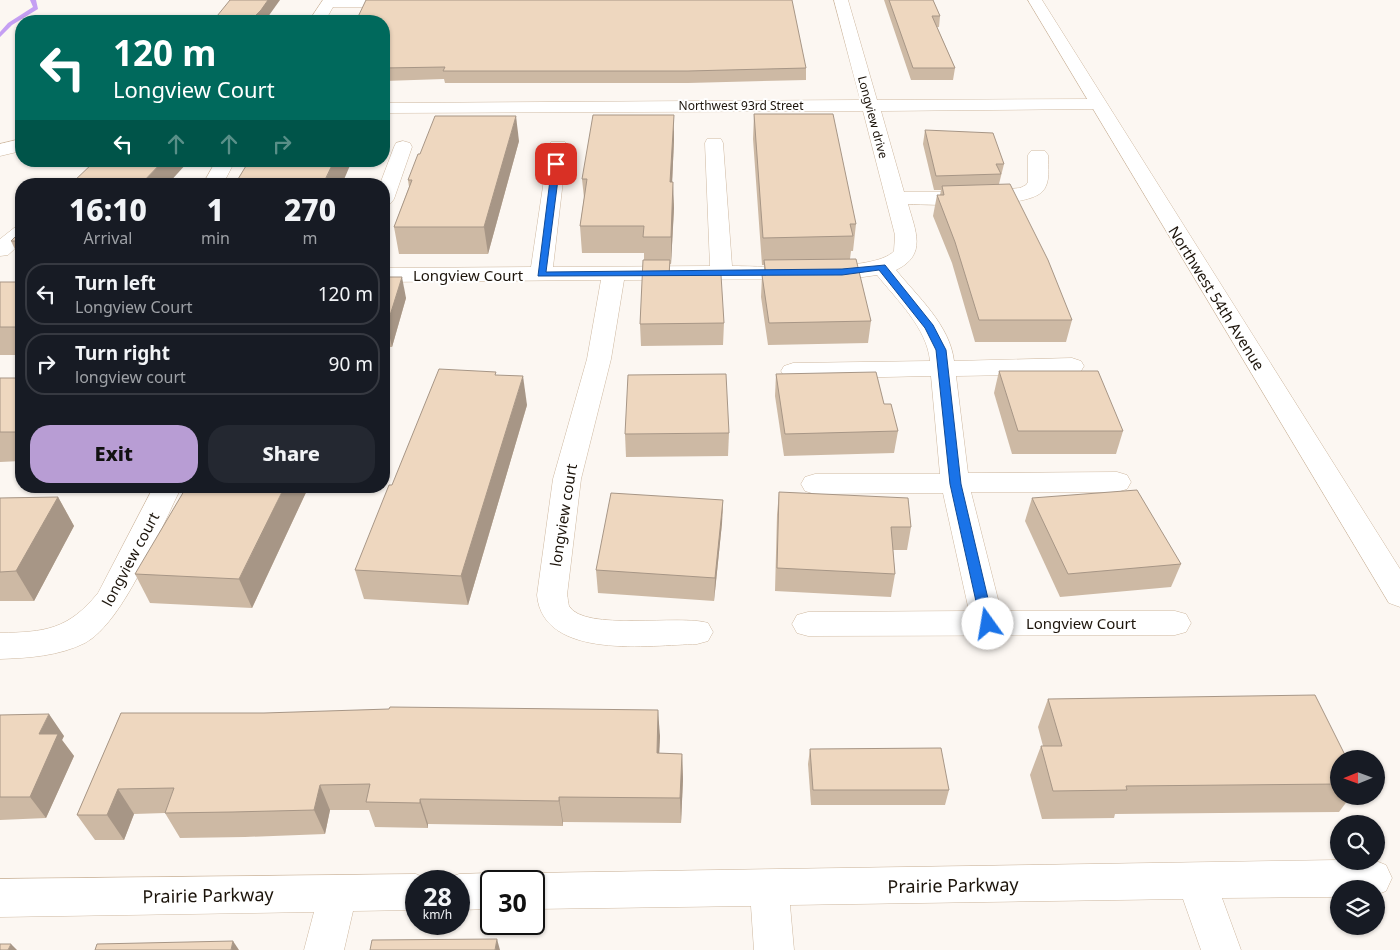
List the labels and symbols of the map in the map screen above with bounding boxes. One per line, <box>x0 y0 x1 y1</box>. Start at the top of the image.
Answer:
street label: Longview drive <box>854 74 892 160</box>
street label: Northwest 93rd Street <box>679 97 804 114</box>
pin <box>535 143 577 185</box>
street label: Northwest 54th Avenue <box>1164 222 1270 374</box>
street label: Longview Court <box>413 265 524 285</box>
street label: longview court <box>545 462 581 568</box>
street label: longview court <box>97 508 164 610</box>
position arrow <box>961 597 1013 649</box>
street label: Longview Court <box>1026 613 1137 633</box>
north arrow <box>1330 750 1385 805</box>
speed limit sign: 30 <box>480 870 545 935</box>
street label: Prairie Parkway <box>887 872 1020 898</box>
street label: Prairie Parkway <box>142 882 275 908</box>

